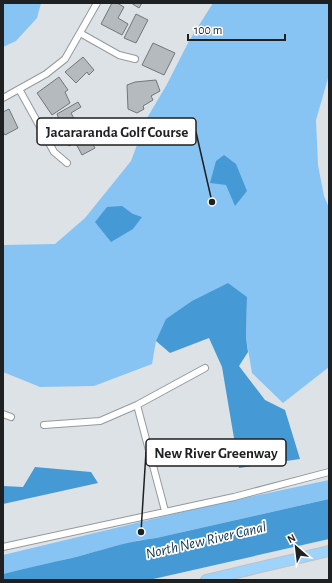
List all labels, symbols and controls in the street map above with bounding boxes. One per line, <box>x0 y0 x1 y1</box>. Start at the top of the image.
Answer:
scale bar <box>188 16 285 42</box>
text: 100 m <box>194 24 222 36</box>
callout: Jacararanda Golf Course <box>37 118 196 145</box>
text: Jacararanda Golf Course <box>46 125 188 140</box>
callout: New River Greenway <box>146 439 286 466</box>
text: New River Greenway <box>154 446 278 461</box>
water label: North New River Canal <box>144 519 268 562</box>
north arrow <box>276 527 316 567</box>
text: N <box>286 532 298 545</box>

